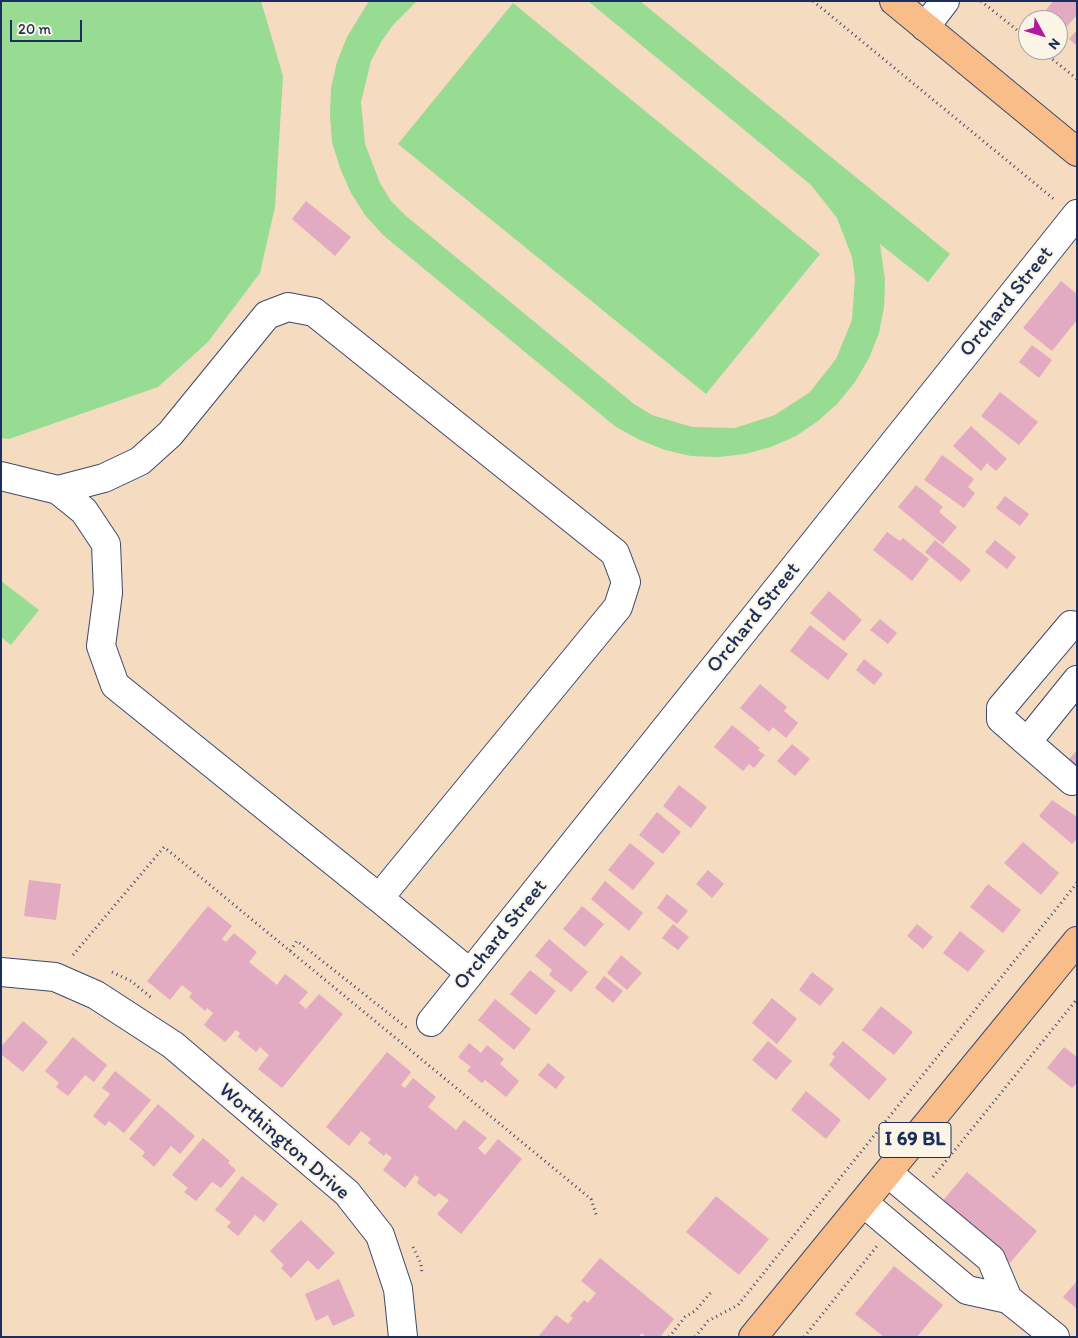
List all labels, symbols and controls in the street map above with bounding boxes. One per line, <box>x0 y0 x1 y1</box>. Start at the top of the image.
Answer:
scale bar <box>12 10 85 42</box>
north arrow <box>1018 10 1068 60</box>
text: 20 m <box>18 20 51 38</box>
text: N <box>1045 35 1064 53</box>
street label: Orchard Street <box>955 242 1059 362</box>
street label: Orchard Street <box>702 558 806 678</box>
street label: Orchard Street <box>449 875 553 995</box>
street label: Worthington Drive <box>213 1078 355 1206</box>
road number: I 69 BL <box>879 1122 951 1158</box>

